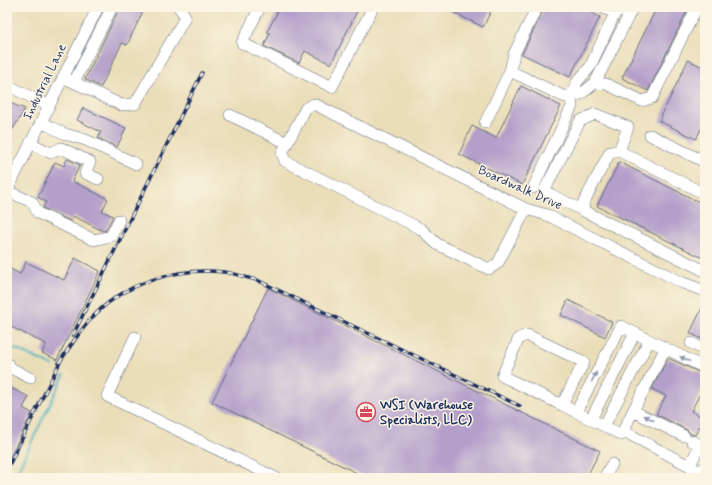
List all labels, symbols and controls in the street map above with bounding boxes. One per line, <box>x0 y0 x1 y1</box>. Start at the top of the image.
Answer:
street label: Industrial Lane <box>19 41 71 123</box>
street label: Boardwalk Drive <box>475 162 565 214</box>
one-way arrow <box>680 356 691 362</box>
one-way arrow <box>591 371 597 383</box>
place label: WSI (Warehouse Specialists, LLC) <box>379 397 473 429</box>
office icon: WSI (Warehouse Specialists, LLC) <box>355 401 377 423</box>
one-way arrow <box>643 415 655 422</box>

